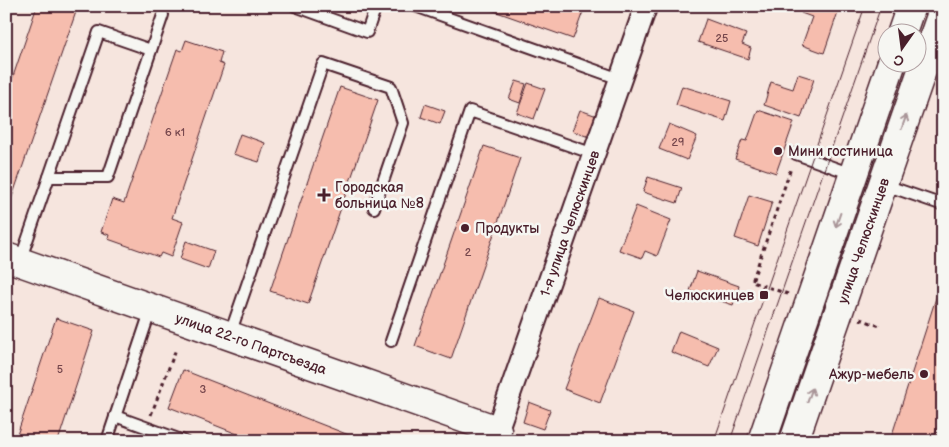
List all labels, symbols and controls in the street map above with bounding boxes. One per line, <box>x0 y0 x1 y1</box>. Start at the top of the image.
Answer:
north arrow <box>876 22 926 72</box>
house number: 25 <box>716 32 728 45</box>
text: С <box>892 51 906 70</box>
one-way arrow <box>900 114 909 130</box>
house number: 6 к1 <box>165 126 185 139</box>
house number: 29 <box>672 136 684 149</box>
place label: Мини гостиница <box>788 143 894 160</box>
marker: Мини гостиница <box>772 145 784 157</box>
street label: 1-я улица Челюскинцев <box>536 147 603 299</box>
street label: улица Челюскинцев <box>834 175 893 306</box>
place label: Городская больница №8 <box>335 179 424 212</box>
marker: Городская больница №8 <box>317 188 331 202</box>
one-way arrow <box>832 212 842 228</box>
place label: Продукты <box>475 220 539 237</box>
marker: Продукты <box>459 222 471 234</box>
house number: 2 <box>465 246 472 259</box>
place label: Челюскинцев <box>665 287 755 304</box>
marker: Челюскинцев <box>758 289 770 301</box>
street label: улица 22-го Партсъезда <box>173 309 330 378</box>
house number: 5 <box>57 363 63 376</box>
place label: Ажур-мебель <box>828 366 914 383</box>
marker: Ажур-мебель <box>918 368 930 380</box>
house number: 3 <box>200 383 207 396</box>
one-way arrow <box>806 387 815 403</box>

